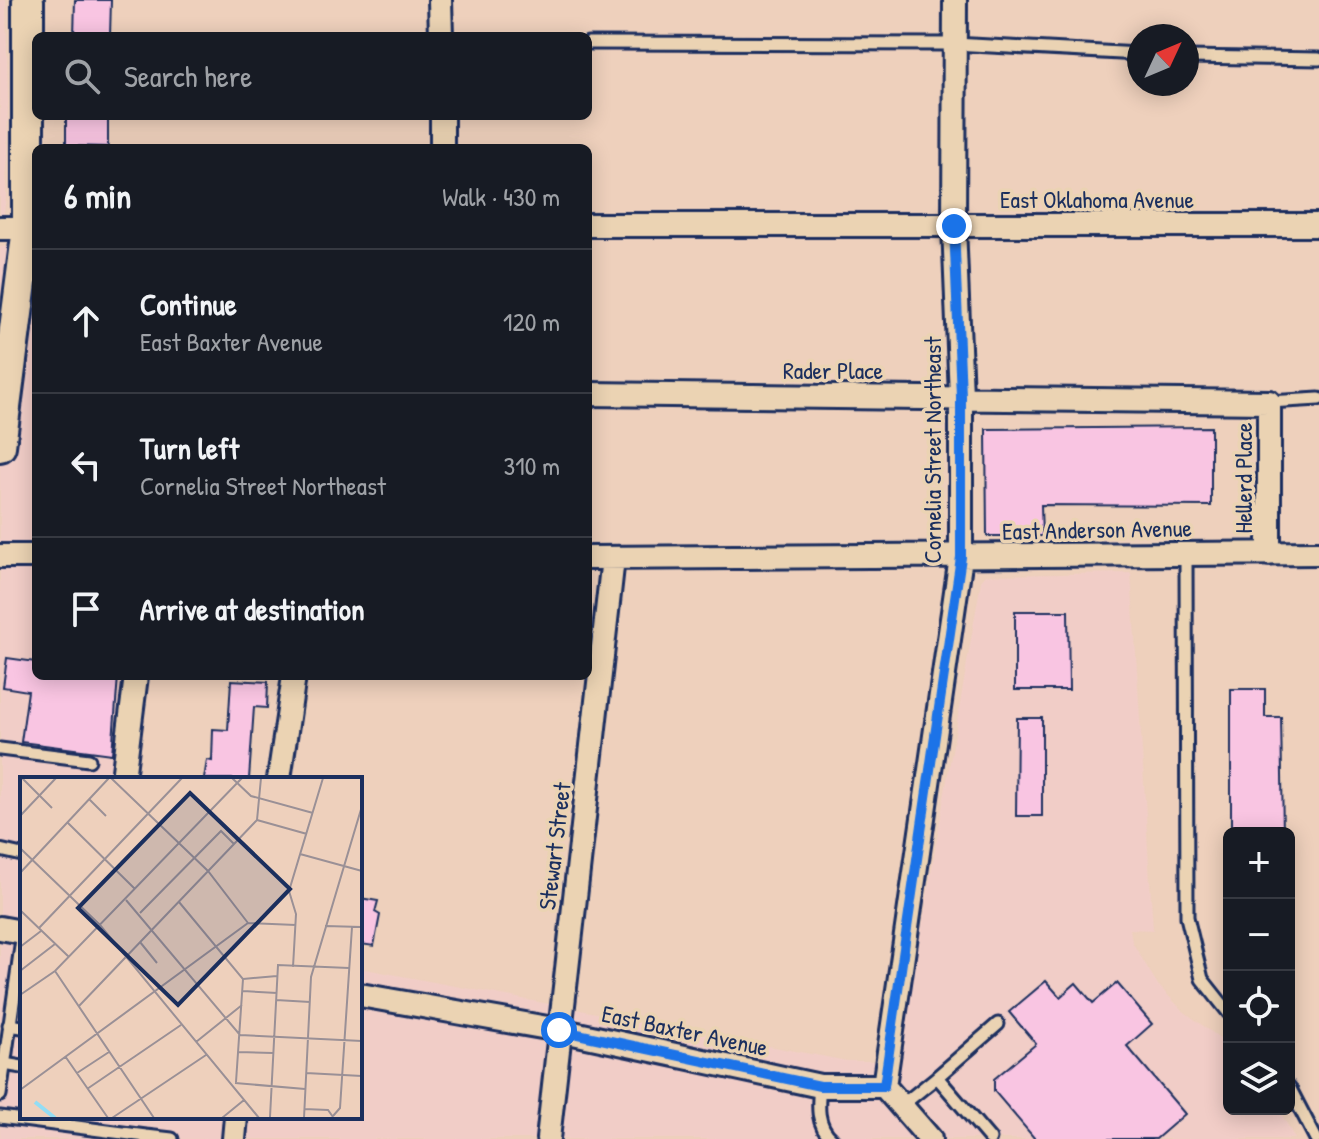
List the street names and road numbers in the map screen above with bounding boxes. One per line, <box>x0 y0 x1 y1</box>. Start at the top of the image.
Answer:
street label: East Oklahoma Avenue <box>1000 183 1194 215</box>
street label: Cornelia Street Northeast <box>916 336 948 564</box>
street label: Rader Place <box>783 354 884 386</box>
street label: Hellerd Place <box>1227 422 1259 534</box>
street label: East Anderson Avenue <box>1002 511 1193 547</box>
street label: Stewart Street <box>530 780 578 912</box>
street label: East Baxter Avenue <box>599 997 771 1063</box>

